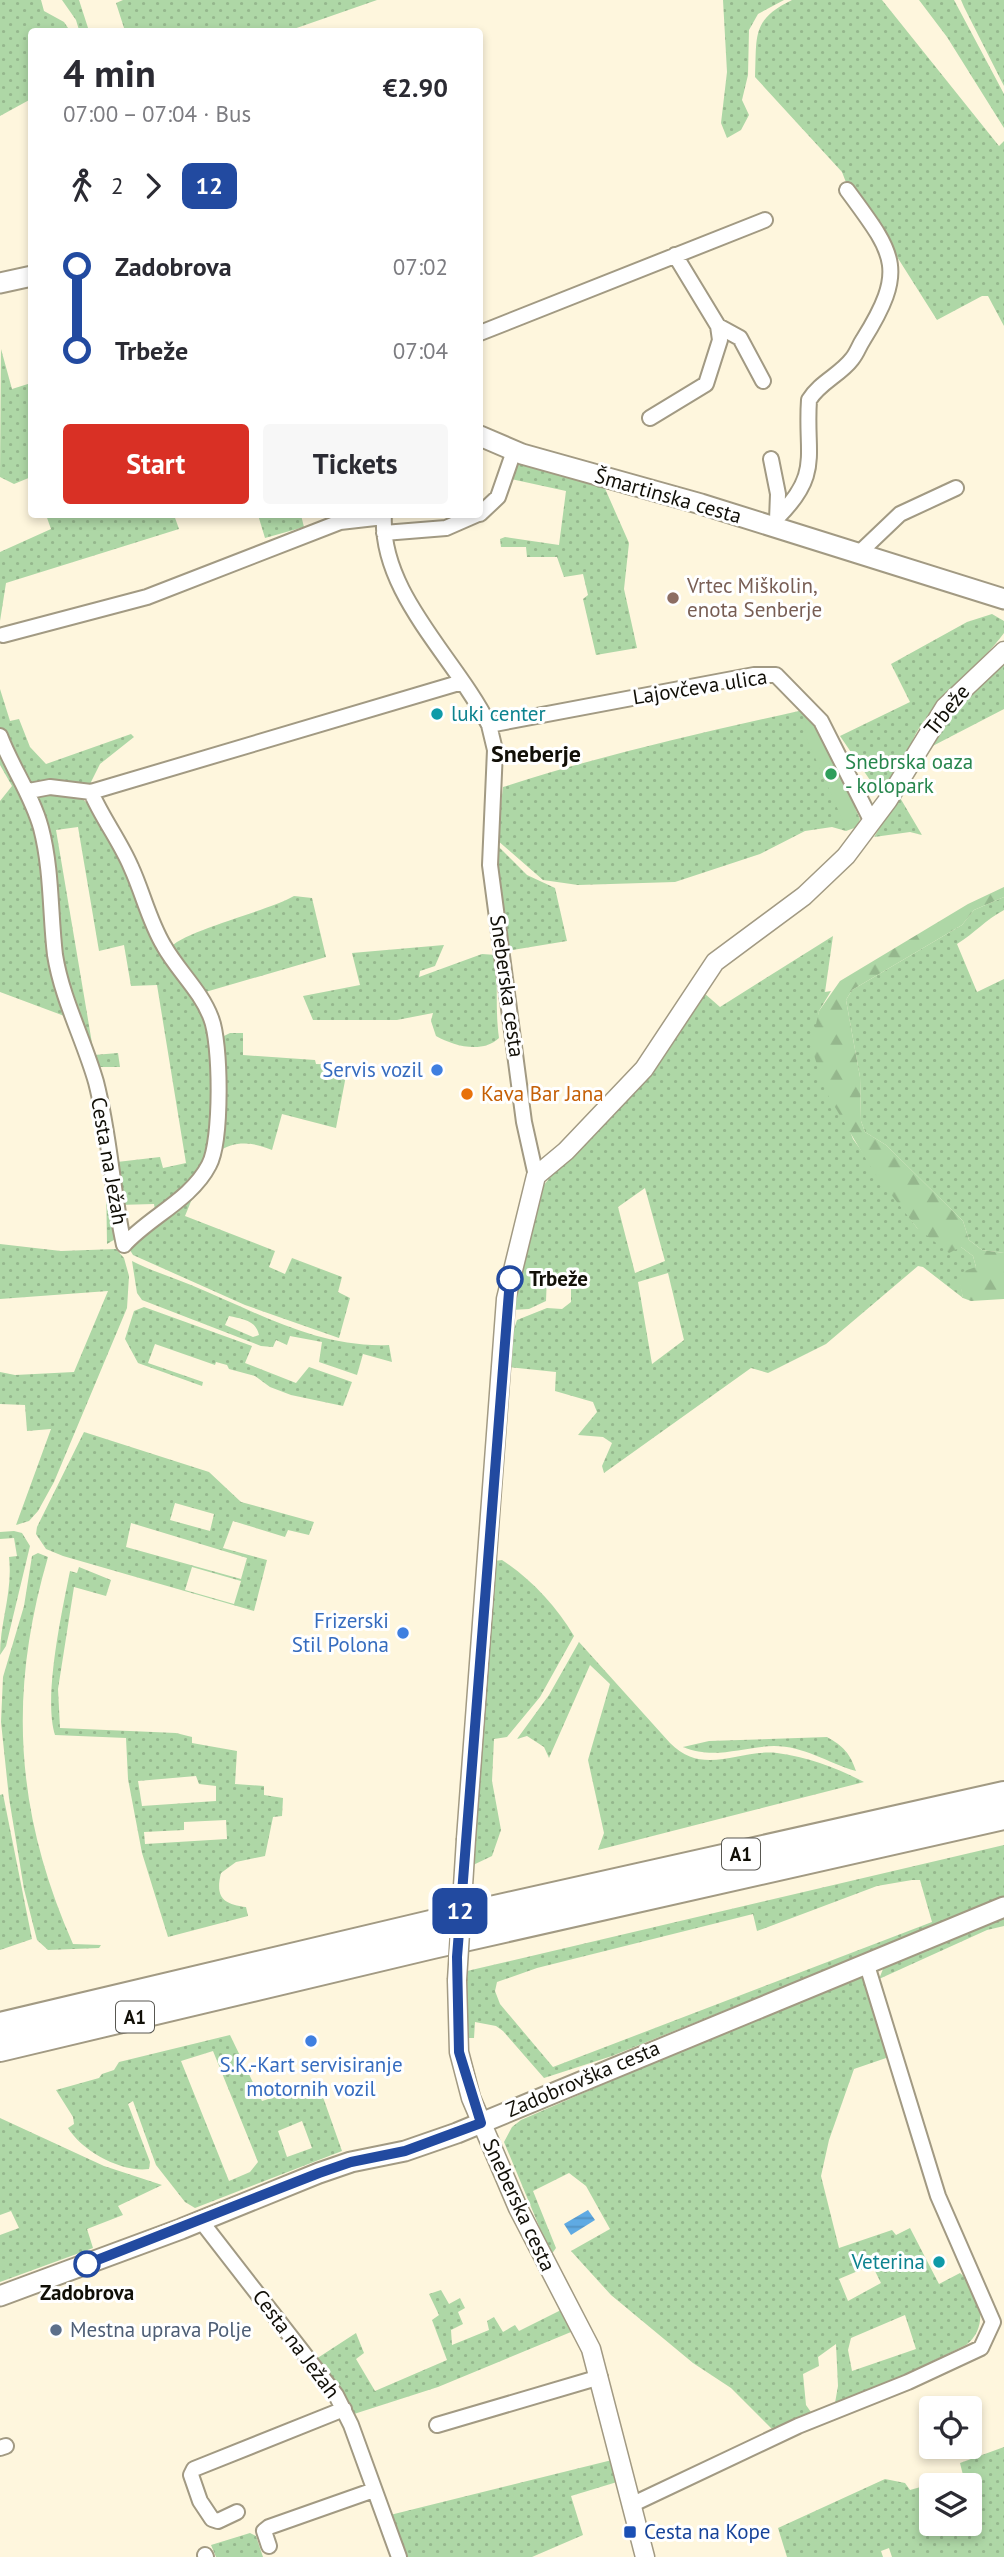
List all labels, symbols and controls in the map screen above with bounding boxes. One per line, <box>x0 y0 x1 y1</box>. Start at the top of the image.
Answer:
text: 4 min <box>63 48 156 97</box>
text: €2.90 <box>383 71 448 104</box>
text: 07:00 – 07:04 · Bus <box>63 99 251 128</box>
icon: walk <box>63 167 101 205</box>
icon: forward <box>134 167 172 205</box>
text: 12 <box>196 170 223 201</box>
text: 2 <box>111 171 124 200</box>
text: Zadobrova <box>115 250 232 283</box>
text: 07:02 <box>393 252 448 281</box>
text: Trbeže <box>115 334 188 367</box>
text: 07:04 <box>393 336 448 365</box>
button: Start <box>63 424 249 504</box>
button: Tickets <box>263 424 448 504</box>
street label: Šmartinska cesta <box>592 462 745 529</box>
place label: Vrtec Miškolin, enota Senberje <box>686 572 822 623</box>
marker: Vrtec Miškolin, enota Senberje <box>665 590 681 606</box>
street label: Lajovčeva ulica <box>631 663 769 710</box>
street label: Trbeže <box>918 679 975 741</box>
place label: luki center <box>451 700 546 727</box>
marker: luki center <box>429 706 445 722</box>
district label: Sneberje <box>491 738 581 769</box>
place label: Snebrska oaza - kolopark <box>845 748 973 799</box>
marker: Snebrska oaza - kolopark <box>823 766 839 782</box>
street label: Sneberska cesta <box>484 913 531 1059</box>
place label: Servis vozil <box>322 1056 423 1083</box>
marker: Servis vozil <box>429 1062 445 1078</box>
place label: Kava Bar Jana <box>481 1080 604 1107</box>
marker: Kava Bar Jana <box>459 1086 475 1102</box>
street label: Cesta na Ježah <box>85 1095 134 1227</box>
place label: Trbeže <box>529 1265 588 1292</box>
marker: Trbeže <box>497 1266 523 1292</box>
place label: Frizerski Stil Polona <box>292 1607 389 1658</box>
marker: Frizerski Stil Polona <box>395 1625 411 1641</box>
road number: A1 <box>722 1838 760 1870</box>
line badge: 12 <box>428 1888 491 1934</box>
text: 12 <box>446 1895 474 1926</box>
road number: A1 <box>116 2002 154 2033</box>
marker: S.K.-Kart servisiranje motornih vozil <box>303 2033 319 2049</box>
street label: Zadobrovška cesta <box>502 2034 664 2123</box>
place label: S.K.-Kart servisiranje motornih vozil <box>219 2051 403 2102</box>
street label: Sneberska cesta <box>477 2134 562 2275</box>
place label: Veterina <box>850 2248 925 2275</box>
marker: Zadobrova <box>74 2251 100 2277</box>
marker: Veterina <box>931 2254 947 2270</box>
place label: Zadobrova <box>40 2279 134 2306</box>
street label: Cesta na Ježah <box>247 2284 346 2403</box>
place label: Mestna uprava Polje <box>70 2316 252 2343</box>
marker: Mestna uprava Polje <box>48 2322 64 2338</box>
map controls <box>919 2396 982 2536</box>
button: locate <box>919 2396 982 2459</box>
button: layers <box>919 2473 982 2536</box>
place label: Cesta na Kope <box>644 2518 771 2545</box>
marker: Cesta na Kope <box>622 2524 638 2540</box>

